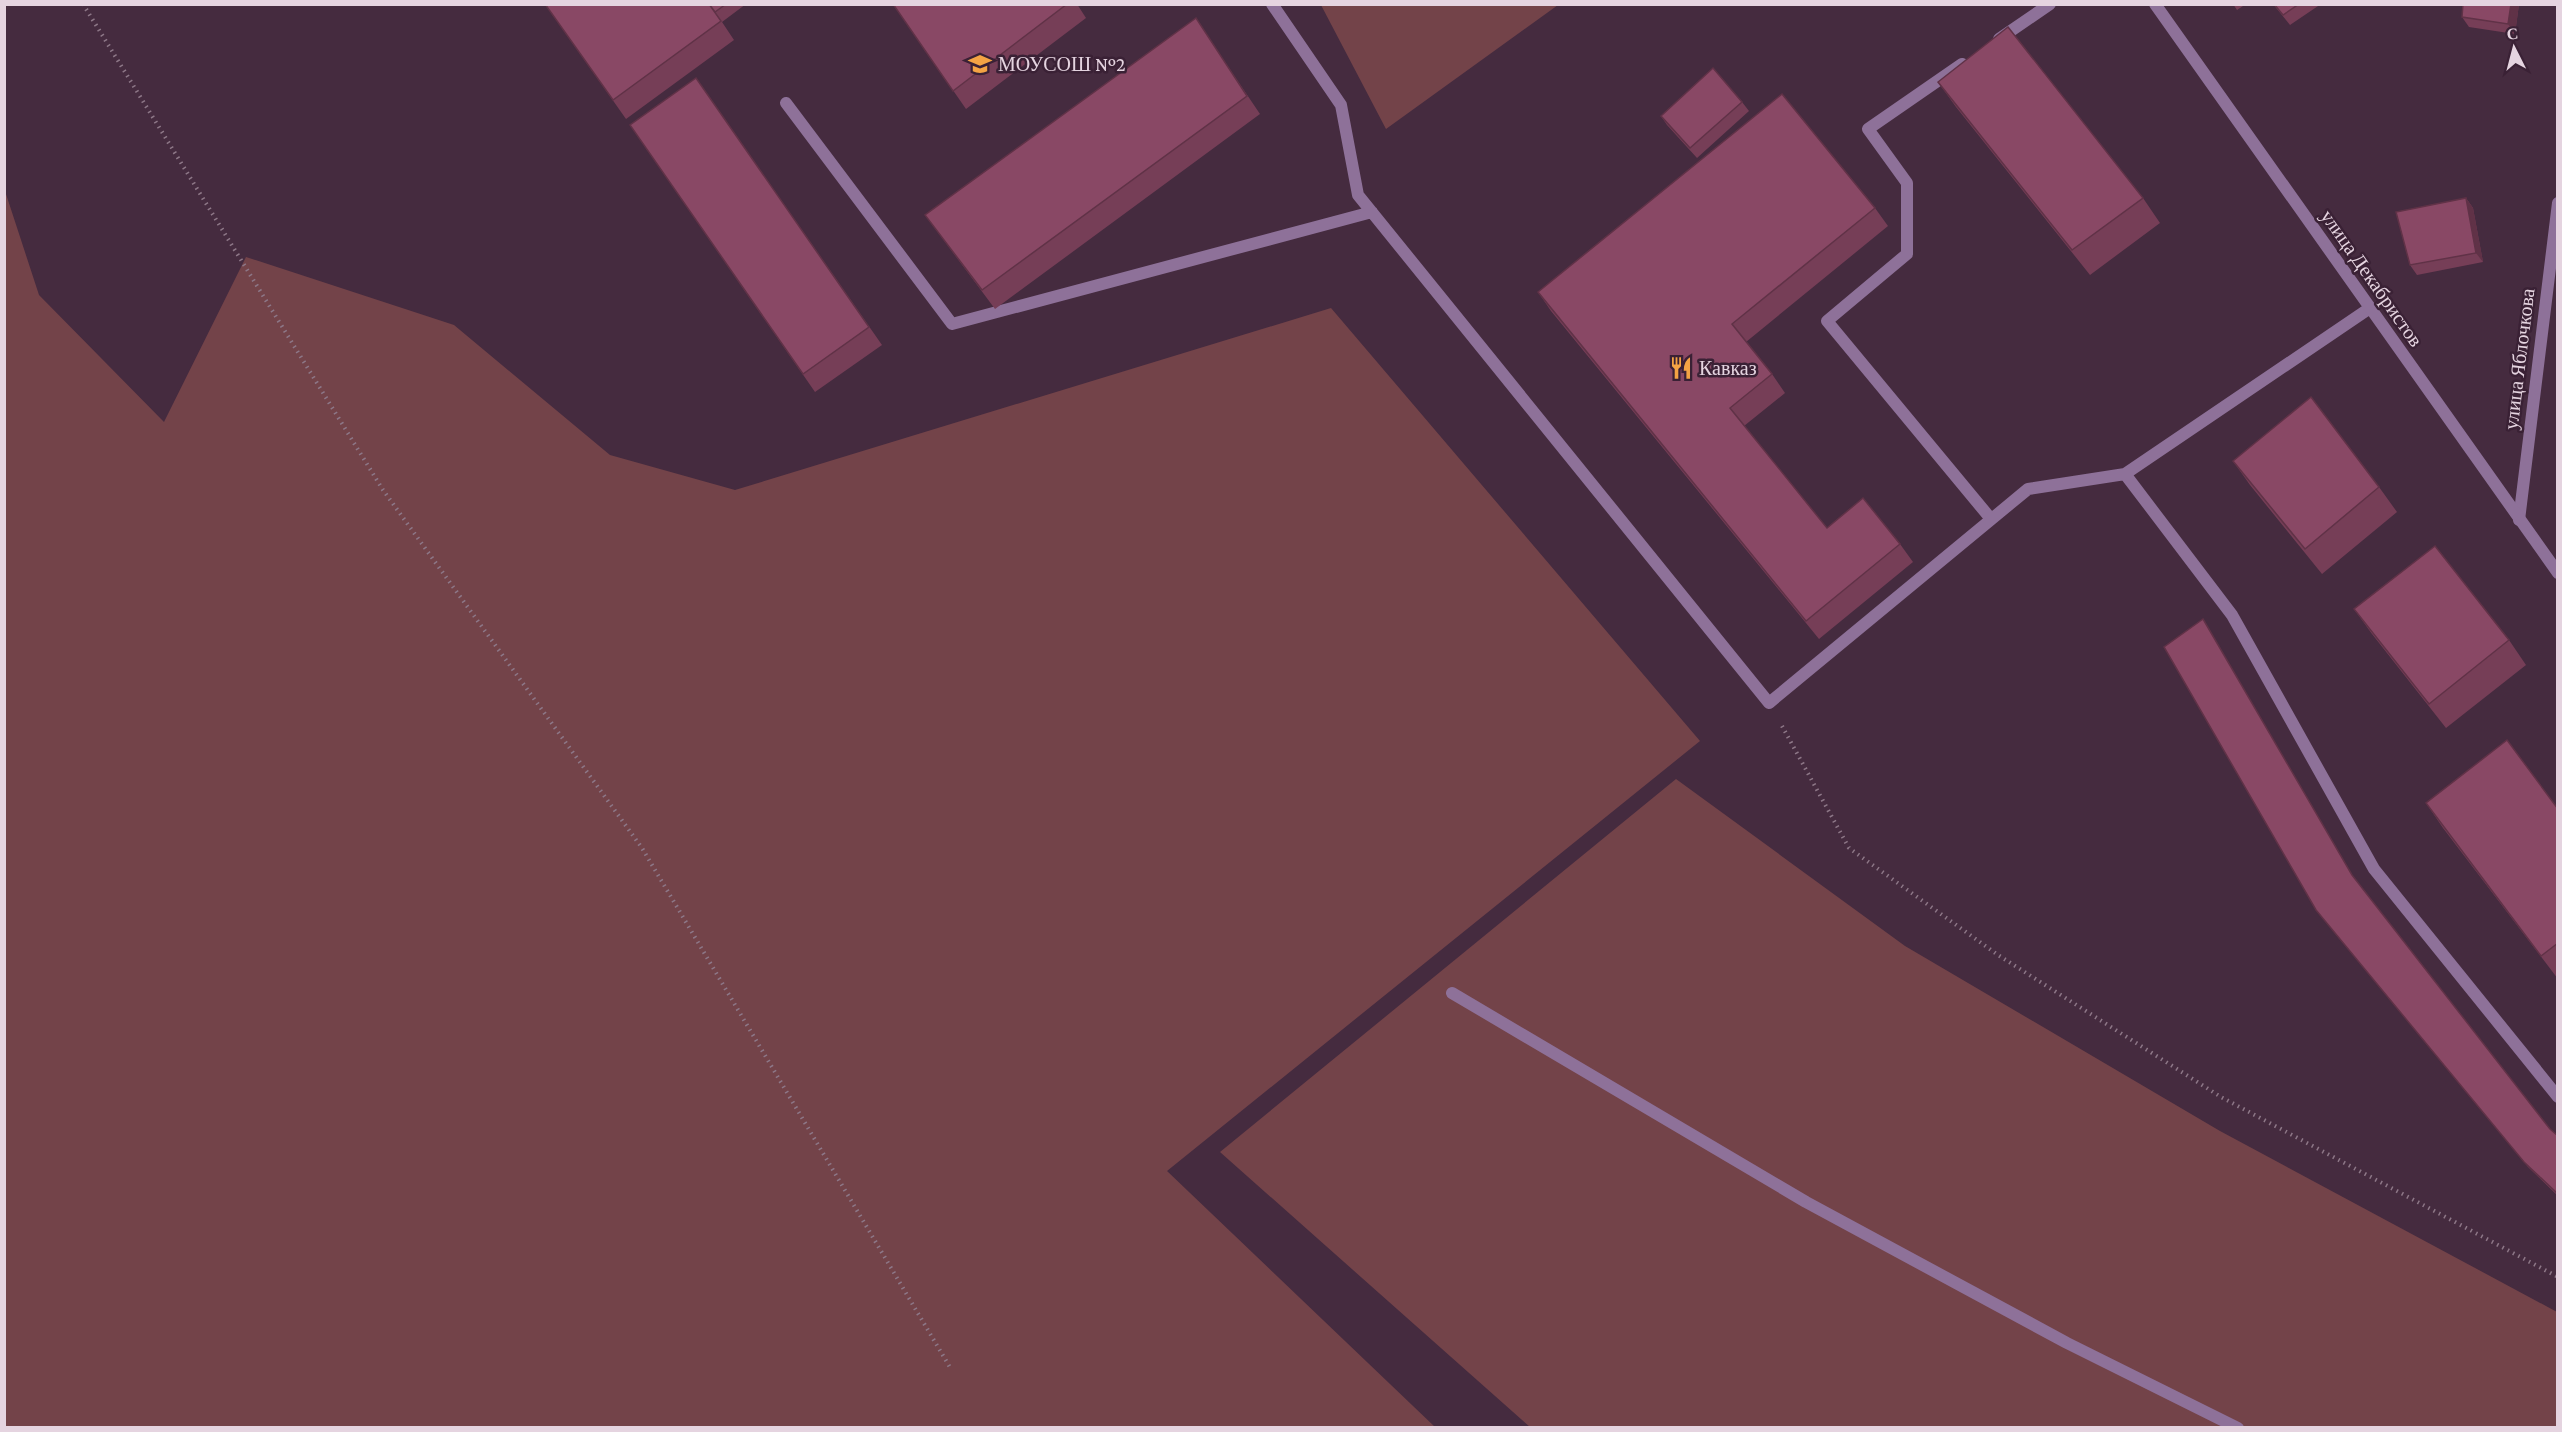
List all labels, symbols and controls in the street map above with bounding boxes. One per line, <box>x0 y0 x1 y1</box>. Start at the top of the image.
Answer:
north arrow <box>2484 18 2544 78</box>
text: С <box>2506 25 2519 43</box>
school or university icon: МОУСОШ №2 <box>967 51 993 77</box>
place label: МОУСОШ №2 <box>998 53 1125 75</box>
street label: улица Декабристов <box>2316 205 2427 351</box>
street label: улица Яблочкова <box>2499 287 2540 431</box>
restaurant icon: Кавказ <box>1668 355 1694 381</box>
place label: Кавказ <box>1699 357 1757 379</box>

